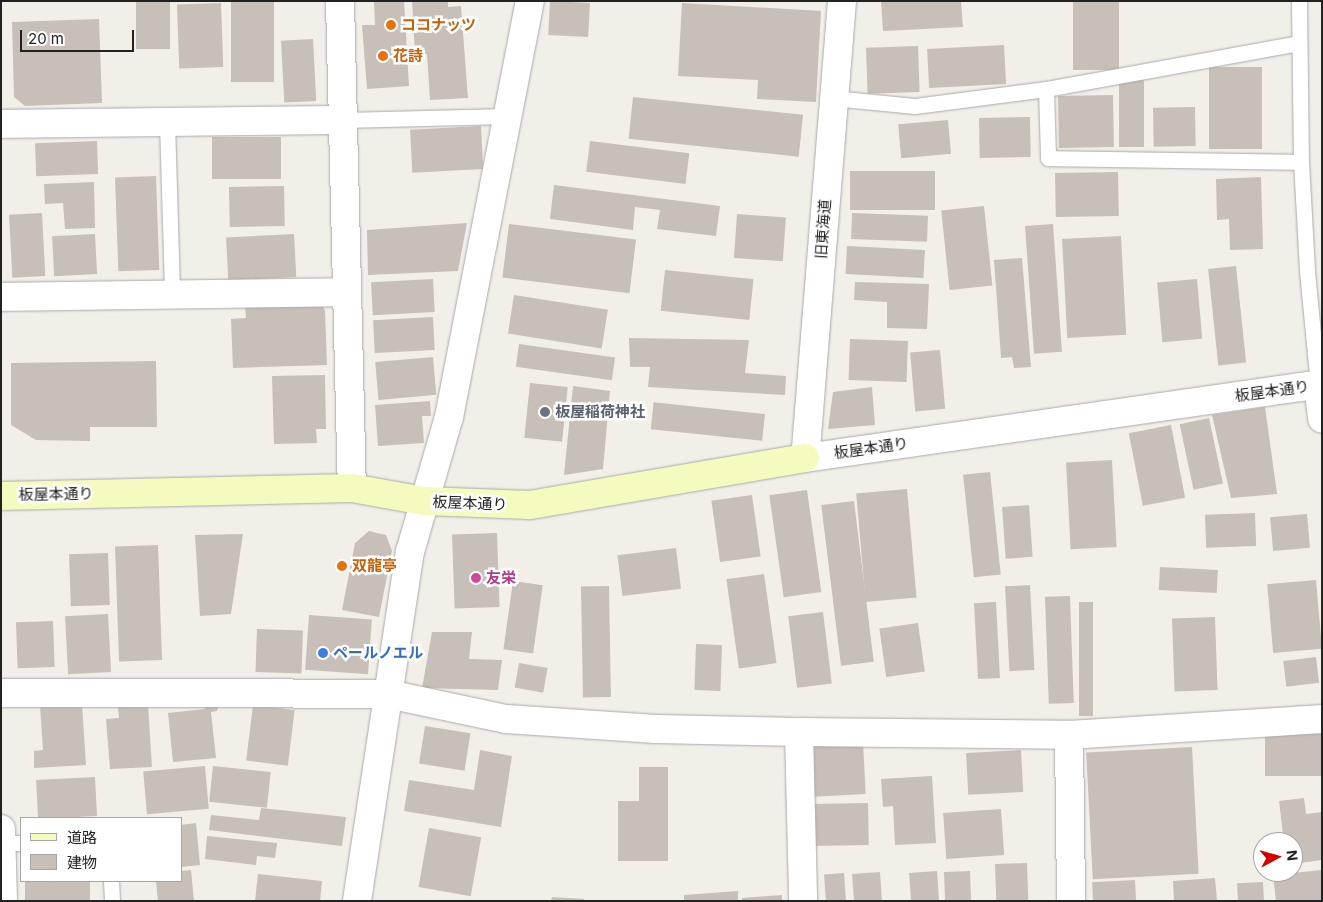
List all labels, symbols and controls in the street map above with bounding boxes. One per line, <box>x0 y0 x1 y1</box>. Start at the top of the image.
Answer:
place label: ココナッツ <box>401 16 476 34</box>
marker: ココナッツ <box>385 19 397 31</box>
scale bar <box>22 20 136 52</box>
text: 20 m <box>28 29 64 48</box>
place label: 花詩 <box>393 47 423 65</box>
marker: 花詩 <box>377 50 389 62</box>
street label: 旧東海道 <box>812 198 834 260</box>
street label: 板屋本通り <box>1234 377 1310 405</box>
place label: 板屋稲荷神社 <box>555 403 645 421</box>
marker: 板屋稲荷神社 <box>539 406 551 418</box>
street label: 板屋本通り <box>833 434 909 462</box>
street label: 板屋本通り <box>18 484 94 504</box>
street label: 板屋本通り <box>432 493 508 513</box>
place label: 双龍亭 <box>352 557 397 575</box>
marker: 双龍亭 <box>336 560 348 572</box>
place label: 友栄 <box>486 569 516 587</box>
marker: 友栄 <box>470 572 482 584</box>
place label: ペールノエル <box>333 644 423 662</box>
marker: ペールノエル <box>317 647 329 659</box>
legend <box>20 817 182 882</box>
text: 道路 <box>67 828 97 847</box>
north arrow <box>1253 832 1303 882</box>
text: N <box>1283 849 1301 862</box>
text: 建物 <box>67 853 97 872</box>

